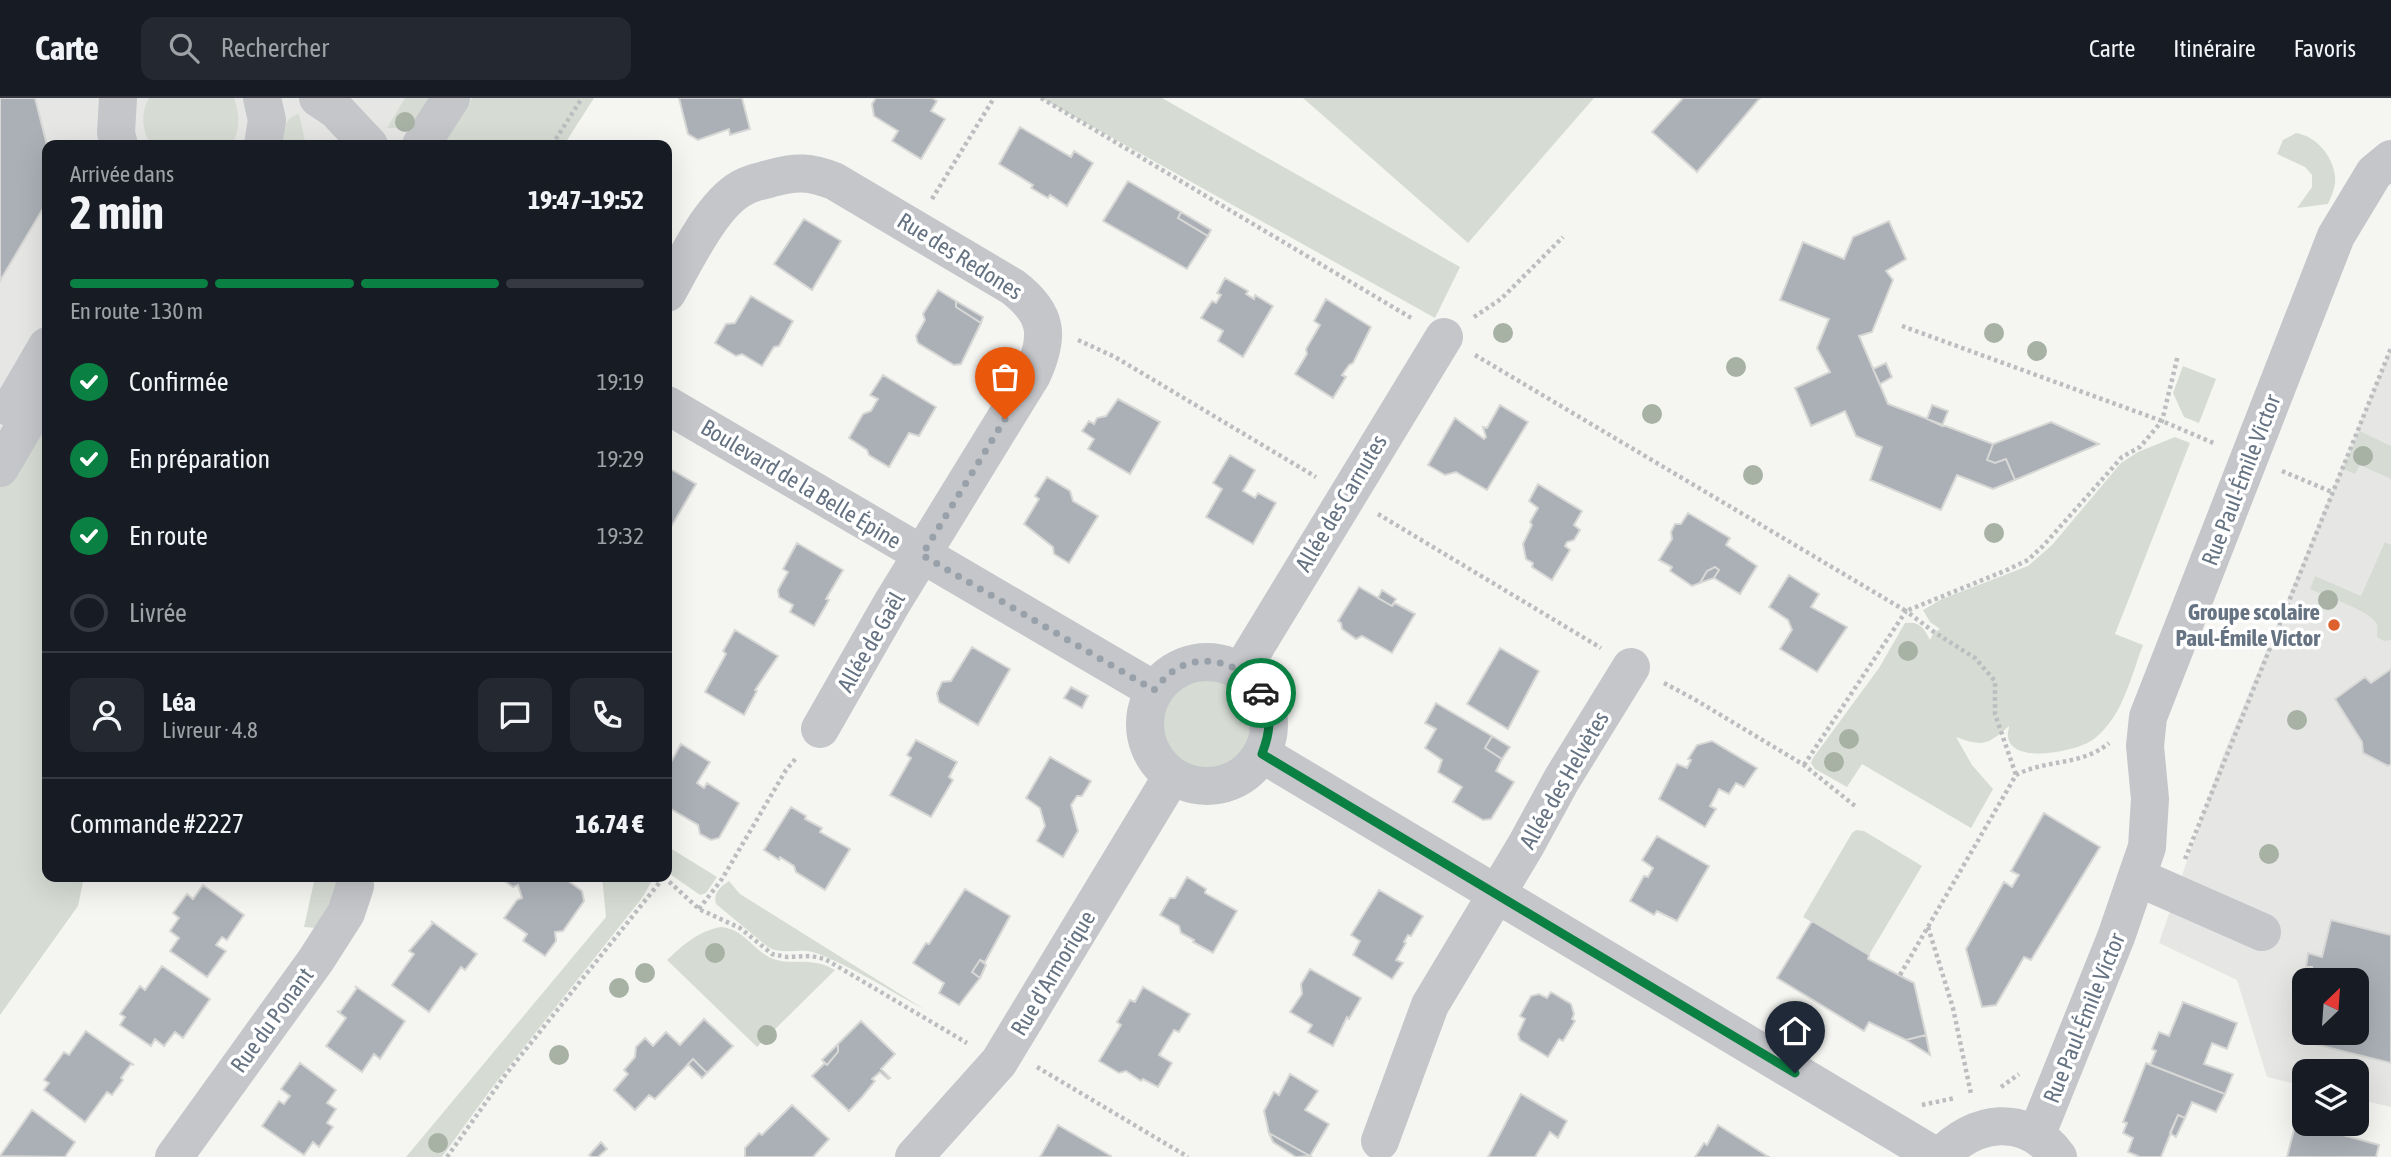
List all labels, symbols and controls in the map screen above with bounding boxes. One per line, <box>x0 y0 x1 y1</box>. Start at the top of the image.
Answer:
search box <box>141 17 631 80</box>
text: Carte <box>35 29 99 67</box>
icon: search <box>165 29 203 67</box>
text: Rechercher <box>221 33 329 63</box>
text: Carte <box>2089 35 2135 62</box>
text: Itinéraire <box>2173 35 2256 62</box>
text: Favoris <box>2294 35 2356 62</box>
text: Arrivée dans <box>70 161 174 187</box>
text: 19:47–19:52 <box>528 185 644 215</box>
text: 2 min <box>70 186 164 239</box>
street label: Rue des Redones <box>893 207 1027 305</box>
text: En route · 130 m <box>70 298 203 324</box>
pin <box>975 347 1035 419</box>
icon: bag <box>986 358 1024 396</box>
icon: check <box>70 363 108 401</box>
text: Confirmée <box>129 367 229 397</box>
text: 19:19 <box>597 369 644 395</box>
street label: Rue Paul-Émile Victor <box>2196 390 2286 569</box>
street label: Boulevard de la Belle Épine <box>696 414 906 554</box>
street label: Allée des Carnutes <box>1290 430 1392 576</box>
icon: check <box>70 440 108 478</box>
text: En préparation <box>129 444 270 474</box>
text: 19:29 <box>597 446 644 472</box>
icon: check <box>70 517 108 555</box>
text: En route <box>129 521 208 551</box>
text: 19:32 <box>597 523 644 549</box>
street label: Allée de Gaël <box>832 587 910 697</box>
text: Livrée <box>129 598 187 628</box>
place label: Groupe scolaire Paul-Émile Victor <box>2175 599 2321 651</box>
marker: Groupe scolaire Paul-Émile Victor <box>2326 617 2342 633</box>
courier <box>1226 658 1296 728</box>
icon: car <box>1242 674 1280 712</box>
button: person <box>70 678 144 752</box>
button: chat <box>478 678 552 752</box>
button: phone <box>570 678 644 752</box>
text: Léa <box>162 687 196 717</box>
street label: Allée des Helvètes <box>1514 707 1614 853</box>
text: Livreur · 4.8 <box>162 717 258 743</box>
text: Commande #2227 <box>70 809 244 839</box>
text: 16.74 € <box>575 809 644 839</box>
street label: Rue d'Armorique <box>1006 906 1100 1040</box>
street label: Rue Paul-Émile Victor <box>2038 928 2130 1107</box>
street label: Rue du Ponant <box>225 963 319 1077</box>
north arrow <box>2292 968 2370 1045</box>
map controls <box>2292 968 2369 1136</box>
pin <box>1765 1001 1825 1073</box>
icon: home <box>1776 1012 1814 1050</box>
button: layers <box>2292 1059 2369 1136</box>

